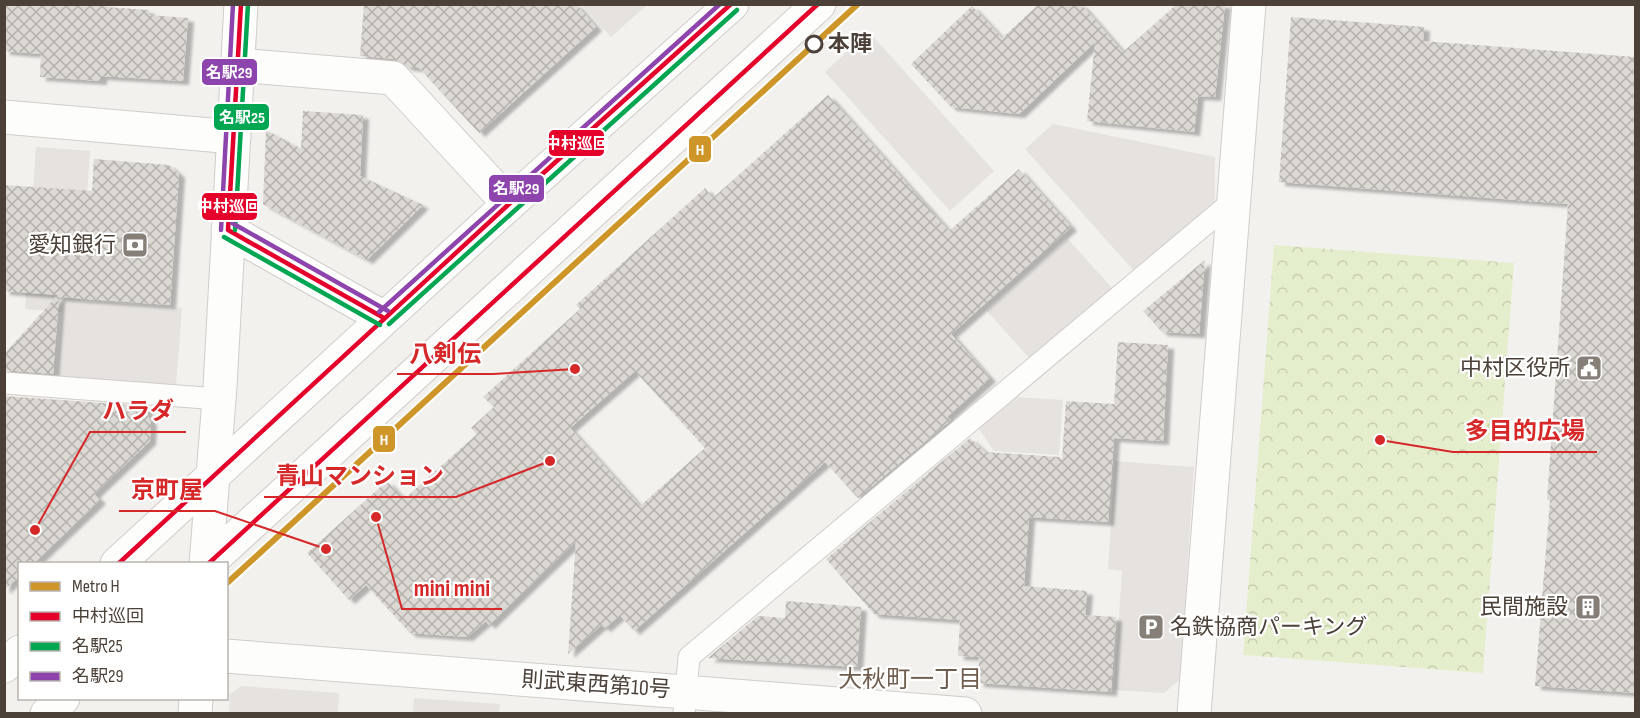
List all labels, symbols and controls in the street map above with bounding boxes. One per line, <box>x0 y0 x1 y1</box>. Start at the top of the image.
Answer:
place label: 本陣 <box>828 31 872 58</box>
marker: 本陣 <box>805 35 823 53</box>
line badge: 名駅29 <box>201 58 258 86</box>
text: 名駅29 <box>206 64 252 83</box>
line badge: 名駅25 <box>213 103 270 131</box>
text: 名駅25 <box>219 109 265 128</box>
line badge: 中村巡回 <box>548 129 605 157</box>
text: 中村巡回 <box>545 134 609 154</box>
line badge: H <box>688 135 712 163</box>
text: H <box>696 141 704 160</box>
line badge: 名駅29 <box>488 174 545 203</box>
text: 名駅29 <box>493 180 539 199</box>
line badge: 中村巡回 <box>201 192 258 221</box>
text: 中村巡回 <box>197 197 261 217</box>
bank icon: 愛知銀行 <box>120 230 150 260</box>
place label: 愛知銀行 <box>28 232 116 259</box>
callout: 八剣伝 <box>397 332 493 374</box>
text: 八剣伝 <box>409 340 481 369</box>
public building icon: 中村区役所 <box>1574 353 1604 383</box>
place label: 中村区役所 <box>1460 355 1570 382</box>
callout: ハラダ <box>90 390 186 432</box>
text: ハラダ <box>102 397 174 426</box>
callout: 多目的広場 <box>1453 410 1597 452</box>
text: 多目的広場 <box>1465 417 1585 446</box>
line badge: H <box>372 425 396 453</box>
text: H <box>380 431 388 450</box>
callout: 青山マンション <box>264 455 456 497</box>
text: 青山マンション <box>276 462 444 491</box>
callout: 京町屋 <box>119 469 215 511</box>
text: 京町屋 <box>131 476 203 505</box>
legend <box>18 562 228 700</box>
callout: mini mini <box>402 567 502 609</box>
text: mini mini <box>414 574 490 603</box>
text: Metro H <box>72 576 120 597</box>
building icon: 民間施設 <box>1573 592 1603 622</box>
place label: 民間施設 <box>1480 594 1568 621</box>
text: 中村巡回 <box>72 606 144 627</box>
parking icon: 名鉄協商パーキング <box>1136 612 1166 642</box>
place label: 名鉄協商パーキング <box>1170 614 1367 641</box>
text: 名駅25 <box>72 636 123 657</box>
district label: 大秋町一丁目 <box>838 665 982 694</box>
text: 名駅29 <box>72 666 123 687</box>
street label: 則武東西第10号 <box>520 666 672 704</box>

